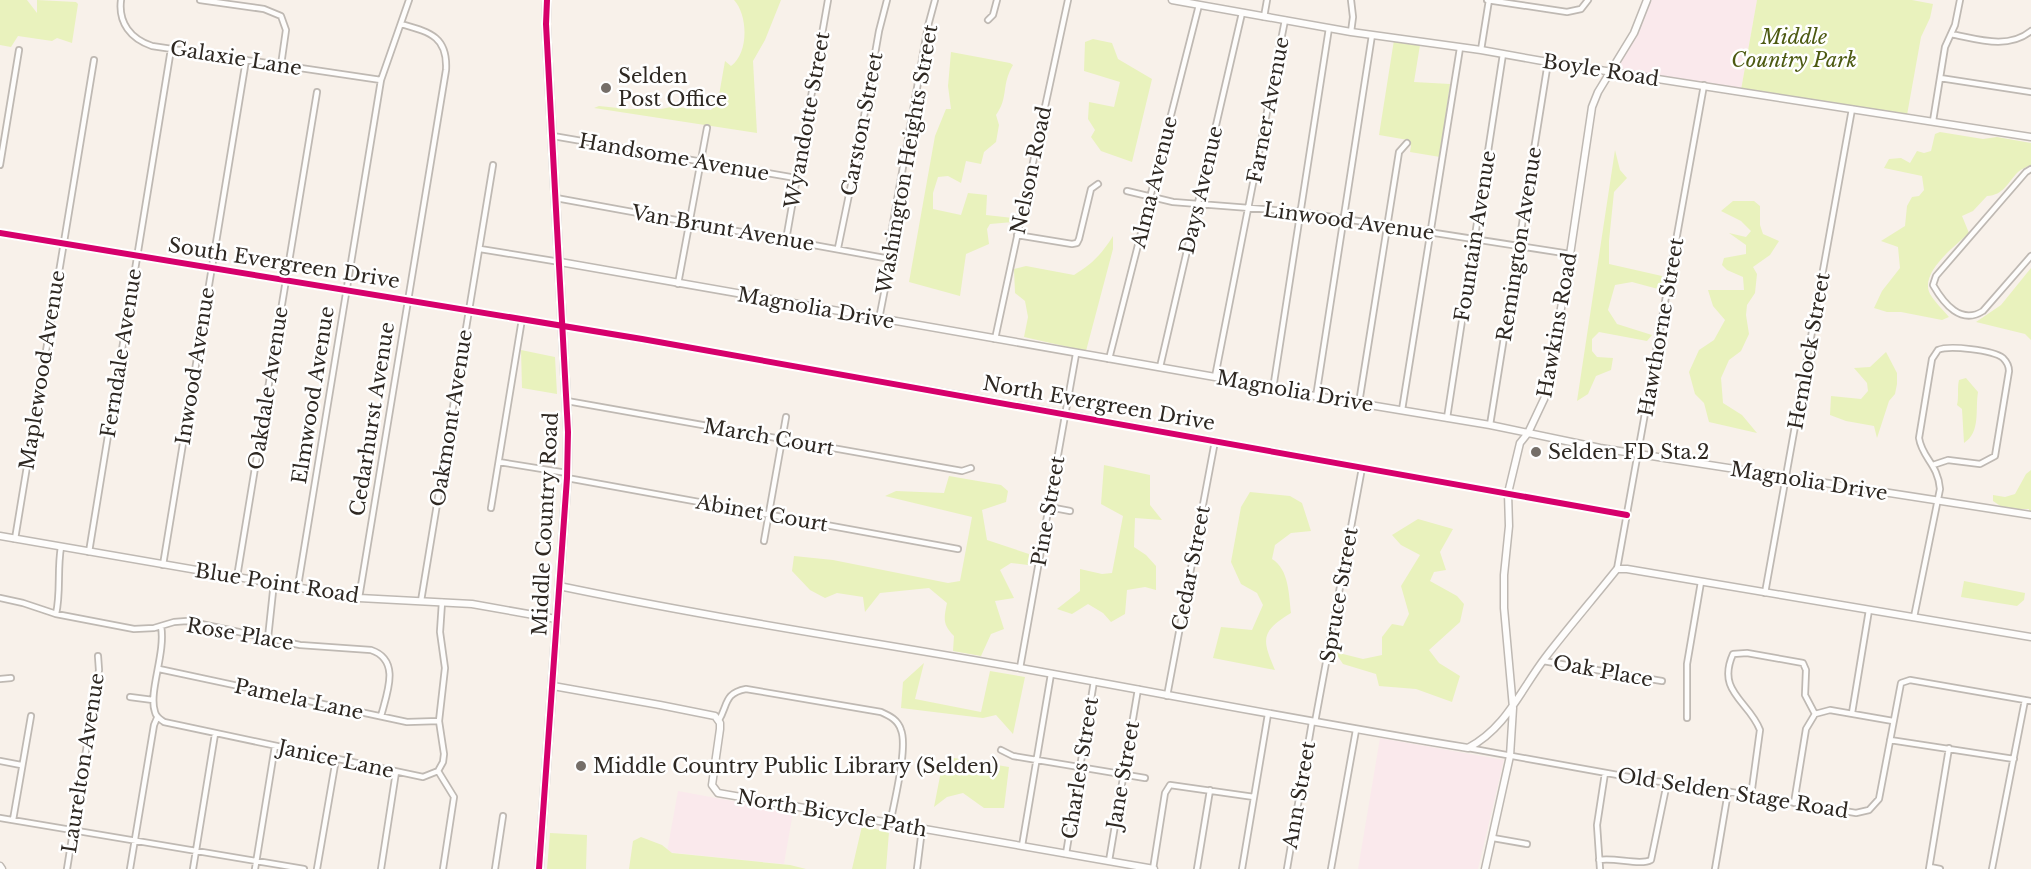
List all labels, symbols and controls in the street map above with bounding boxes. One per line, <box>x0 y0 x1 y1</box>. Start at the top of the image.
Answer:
street label: Washington Heights Street <box>871 22 943 296</box>
park label: Middle Country Park <box>1731 25 1857 72</box>
street label: Wyandotte Street <box>779 29 834 211</box>
street label: Farner Avenue <box>1242 35 1294 185</box>
street label: Galaxie Lane <box>168 36 304 80</box>
street label: Boyle Road <box>1541 49 1661 91</box>
street label: Carston Street <box>836 50 888 198</box>
place label: Selden Post Office <box>618 64 727 111</box>
marker: Selden Post Office <box>599 81 613 95</box>
street label: Nelson Road <box>1006 104 1056 236</box>
street label: Alma Avenue <box>1126 113 1182 252</box>
street label: Days Avenue <box>1175 124 1227 256</box>
street label: Handsome Avenue <box>577 128 771 186</box>
street label: Remington Avenue <box>1492 145 1546 343</box>
street label: Fountain Avenue <box>1450 149 1500 323</box>
street label: Linwood Avenue <box>1262 197 1436 245</box>
street label: Van Brunt Avenue <box>629 200 816 256</box>
street label: South Evergreen Drive <box>166 233 402 293</box>
street label: Hawthorne Street <box>1633 235 1689 418</box>
street label: Hawkins Road <box>1532 250 1582 400</box>
street label: Ferndale Avenue <box>96 267 146 439</box>
street label: Maplewood Avenue <box>14 269 70 471</box>
street label: Hemlock Street <box>1783 270 1835 431</box>
street label: Magnolia Drive <box>736 282 896 334</box>
street label: Inwood Avenue <box>171 286 219 446</box>
street label: Elmwood Avenue <box>287 304 339 486</box>
street label: Oakdale Avenue <box>243 305 293 471</box>
street label: Cedarhurst Avenue <box>345 320 399 518</box>
street label: Oakmont Avenue <box>425 328 477 508</box>
street label: Magnolia Drive <box>1215 365 1375 417</box>
street label: North Evergreen Drive <box>981 371 1217 435</box>
street label: Middle Country Road <box>527 412 563 636</box>
street label: March Court <box>702 414 837 460</box>
place label: Selden FD Sta.2 <box>1548 440 1709 464</box>
marker: Selden FD Sta.2 <box>1529 445 1543 459</box>
street label: Pine Street <box>1026 453 1070 568</box>
street label: Magnolia Drive <box>1729 457 1889 505</box>
street label: Abinet Court <box>693 489 830 536</box>
street label: Cedar Street <box>1167 503 1215 633</box>
street label: Spruce Street <box>1315 525 1363 665</box>
street label: Blue Point Road <box>193 558 361 608</box>
street label: Rose Place <box>185 613 295 655</box>
street label: Oak Place <box>1551 650 1655 692</box>
street label: Laurelton Avenue <box>57 671 109 855</box>
street label: Pamela Lane <box>232 674 366 724</box>
street label: Charles Street <box>1057 695 1103 841</box>
street label: Jane Street <box>1101 719 1144 834</box>
street label: Janice Lane <box>273 734 396 783</box>
street label: Ann Street <box>1278 739 1320 852</box>
place label: Middle Country Public Library (Selden) <box>593 754 998 778</box>
marker: Middle Country Public Library (Selden) <box>574 759 588 773</box>
street label: Old Selden Stage Road <box>1616 763 1850 823</box>
street label: North Bicycle Path <box>735 784 929 842</box>

